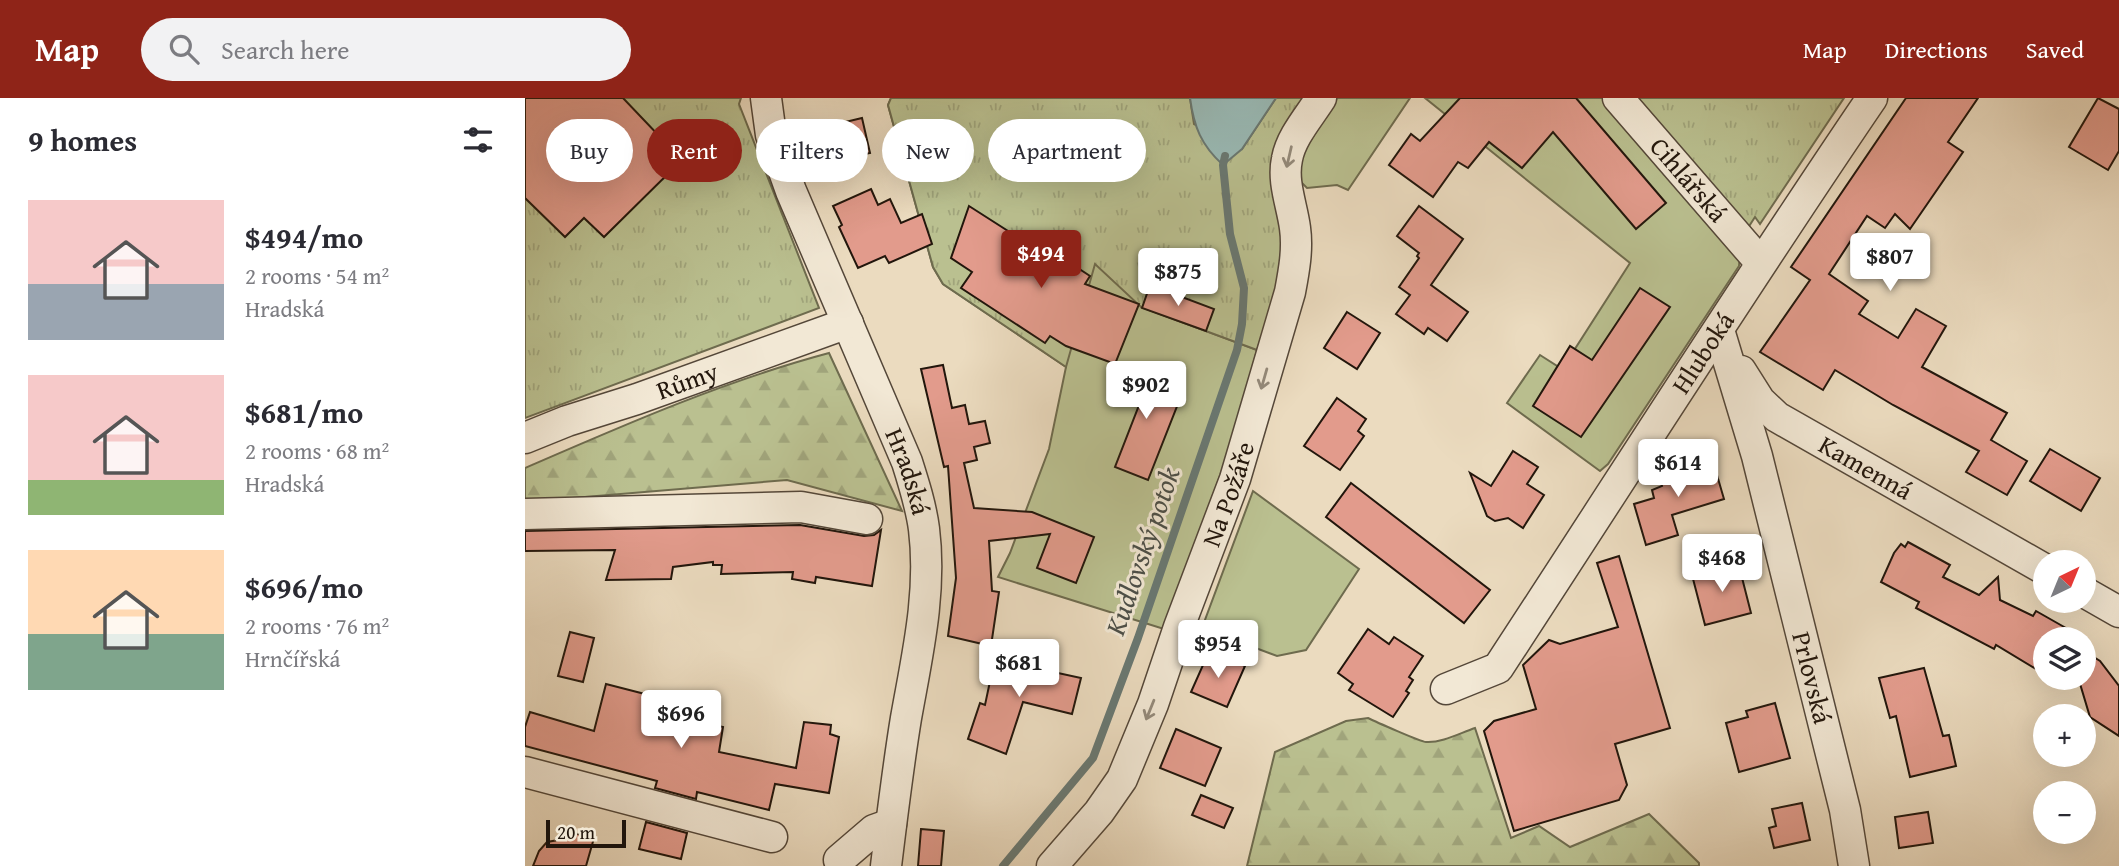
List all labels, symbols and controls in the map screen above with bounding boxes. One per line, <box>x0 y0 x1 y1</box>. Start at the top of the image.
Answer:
search box <box>141 18 631 81</box>
text: Map <box>35 25 99 73</box>
icon: search <box>165 30 203 68</box>
text: Search here <box>221 30 349 69</box>
text: Map <box>1803 32 1847 67</box>
text: Directions <box>1885 32 1988 67</box>
text: Saved <box>2026 32 2084 67</box>
text: 9 homes <box>28 118 137 162</box>
chip: Buy <box>546 119 633 182</box>
chip: Rent <box>647 119 742 182</box>
chip: Filters <box>756 119 868 182</box>
chip: New <box>882 119 974 182</box>
chip: Apartment <box>988 119 1146 182</box>
icon: filters <box>459 121 497 159</box>
street label: Cihlářská <box>1641 128 1738 231</box>
one-way arrow <box>1282 146 1295 168</box>
text: $494/mo <box>245 215 363 259</box>
icon: home <box>84 228 168 312</box>
pin: $494 <box>1000 230 1082 290</box>
pin: $807 <box>1849 234 1931 293</box>
text: $494 <box>1017 236 1065 269</box>
text: $807 <box>1866 239 1914 272</box>
pin: $875 <box>1137 248 1219 308</box>
text: $875 <box>1154 254 1202 287</box>
text: 2 rooms · 54 m² <box>245 259 389 292</box>
text: Hradská <box>245 292 324 325</box>
street label: Hluboká <box>1661 303 1744 401</box>
street label: Růmy <box>651 351 723 410</box>
pin: $902 <box>1105 362 1187 421</box>
text: $902 <box>1122 367 1170 400</box>
one-way arrow <box>1257 368 1270 390</box>
text: $681/mo <box>245 390 363 434</box>
icon: home <box>84 403 168 487</box>
street label: Hradská <box>876 422 941 519</box>
street label: Kamenná <box>1812 425 1921 510</box>
text: 2 rooms · 68 m² <box>245 434 389 467</box>
street label: Na Požáře <box>1191 437 1264 552</box>
pin: $614 <box>1637 440 1719 499</box>
text: $614 <box>1654 445 1702 478</box>
water label: Kudlovský potok <box>1093 461 1189 641</box>
text: Hradská <box>245 467 324 500</box>
pin: $468 <box>1681 534 1763 594</box>
text: $468 <box>1698 540 1746 573</box>
north arrow <box>2033 550 2097 612</box>
map controls <box>2033 550 2096 844</box>
text: $696/mo <box>245 565 363 609</box>
icon: home <box>84 578 168 662</box>
text: 2 rooms · 76 m² <box>245 609 389 642</box>
pin: $954 <box>1177 620 1259 680</box>
text: $954 <box>1194 626 1242 659</box>
street label: Prlovská <box>1782 627 1843 728</box>
button: layers <box>2033 627 2096 690</box>
pin: $681 <box>978 640 1060 699</box>
text: Hrnčířská <box>245 642 340 675</box>
text: $681 <box>995 645 1043 678</box>
pin: $696 <box>640 690 722 750</box>
text: $696 <box>657 696 705 729</box>
one-way arrow <box>1143 698 1156 720</box>
button: + <box>2033 704 2096 767</box>
button: − <box>2033 781 2096 844</box>
scale bar <box>546 817 627 849</box>
text: 20 m <box>557 818 595 846</box>

